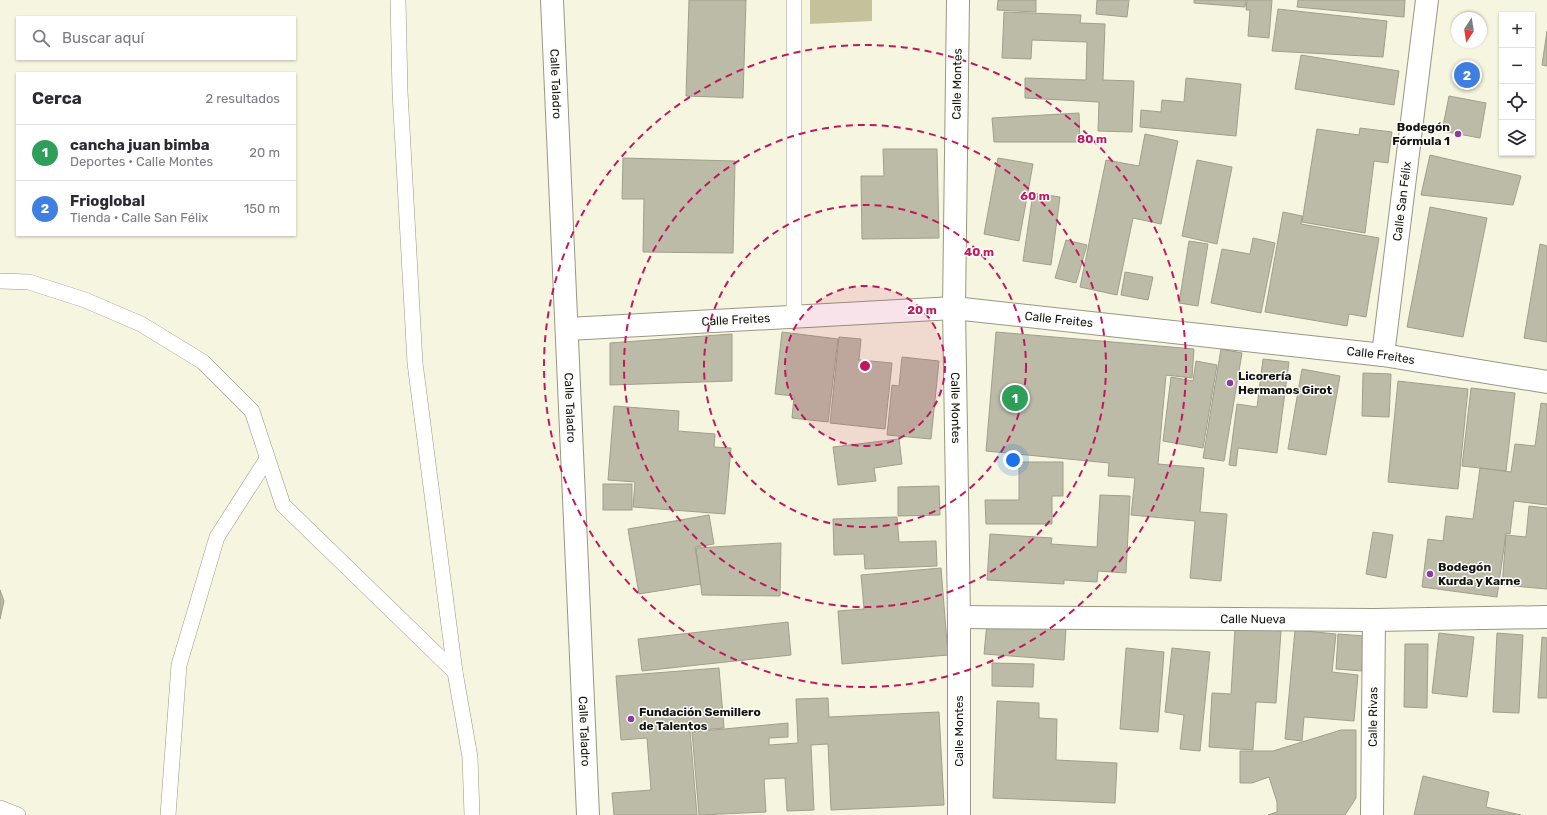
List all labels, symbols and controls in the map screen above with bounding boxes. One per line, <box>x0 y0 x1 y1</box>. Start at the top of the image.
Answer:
north arrow <box>1451 12 1487 48</box>
map controls <box>1499 12 1535 156</box>
button: + <box>1499 12 1535 48</box>
search box <box>16 16 296 60</box>
icon: search <box>30 27 52 49</box>
text: Buscar aquí <box>62 29 144 47</box>
street label: Calle Taladro <box>547 48 564 119</box>
street label: Calle Montes <box>949 48 965 120</box>
button: − <box>1499 48 1535 84</box>
pin: 2 <box>1454 60 1480 90</box>
button: locate <box>1499 84 1535 120</box>
text: Cerca <box>32 88 82 108</box>
text: 2 resultados <box>205 91 280 106</box>
place label: Bodegón Fórmula 1 <box>1392 120 1450 148</box>
button: layers <box>1499 120 1535 156</box>
marker: Bodegón Fórmula 1 <box>1453 129 1463 139</box>
text: 80 m <box>1077 132 1107 146</box>
text: cancha juan bimba <box>70 136 210 154</box>
text: 1 <box>42 145 48 160</box>
text: 20 m <box>249 145 280 160</box>
text: Deportes · Calle Montes <box>70 154 213 169</box>
street label: Calle San Félix <box>1390 160 1414 242</box>
text: 60 m <box>1020 189 1050 203</box>
text: Frioglobal <box>70 192 145 210</box>
text: 2 <box>41 201 49 216</box>
text: 150 m <box>244 201 280 216</box>
text: Tienda · Calle San Félix <box>70 210 208 225</box>
text: 40 m <box>964 245 994 259</box>
text: 20 m <box>907 303 937 317</box>
street label: Calle Freites <box>1024 309 1094 330</box>
street label: Calle Freites <box>701 311 770 329</box>
street label: Calle Freites <box>1346 344 1416 367</box>
centre of rings <box>858 359 872 373</box>
place label: Licorería Hermanos Girot <box>1238 369 1333 397</box>
street label: Calle Taladro <box>561 372 579 443</box>
street label: Calle Montes <box>948 372 963 444</box>
marker: Licorería Hermanos Girot <box>1225 378 1235 388</box>
pin: 1 <box>1002 383 1028 413</box>
your location <box>1003 450 1023 470</box>
place label: Bodegón Kurda y Karne <box>1438 560 1520 588</box>
marker: Bodegón Kurda y Karne <box>1425 569 1435 579</box>
street label: Calle Nueva <box>1220 612 1286 626</box>
street label: Calle Rivas <box>1366 687 1380 747</box>
street label: Calle Montes <box>952 695 966 767</box>
street label: Calle Taladro <box>576 696 593 767</box>
place label: Fundación Semillero de Talentos <box>639 705 761 733</box>
marker: Fundación Semillero de Talentos <box>626 714 636 724</box>

